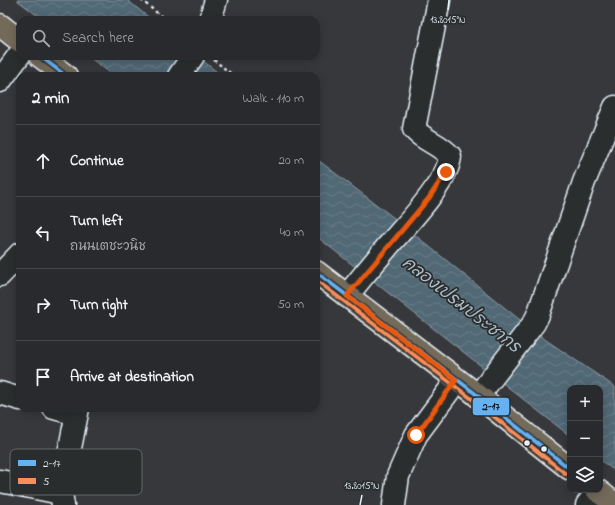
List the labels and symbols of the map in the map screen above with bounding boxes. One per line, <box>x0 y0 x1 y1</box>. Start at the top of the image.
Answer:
text: 13.8015°N <box>430 13 466 28</box>
route end <box>437 163 455 181</box>
water label: คลองเปรมประชากร <box>397 251 527 361</box>
line badge: 2-17 <box>472 397 510 416</box>
text: 2-17 <box>481 399 500 415</box>
route start <box>407 426 425 444</box>
unlabelled marker <box>522 438 532 448</box>
unlabelled marker <box>539 444 549 454</box>
legend <box>10 449 142 495</box>
text: 2-17 <box>43 456 61 472</box>
text: 5 <box>43 474 49 490</box>
text: 13.8015°N <box>344 479 380 494</box>

